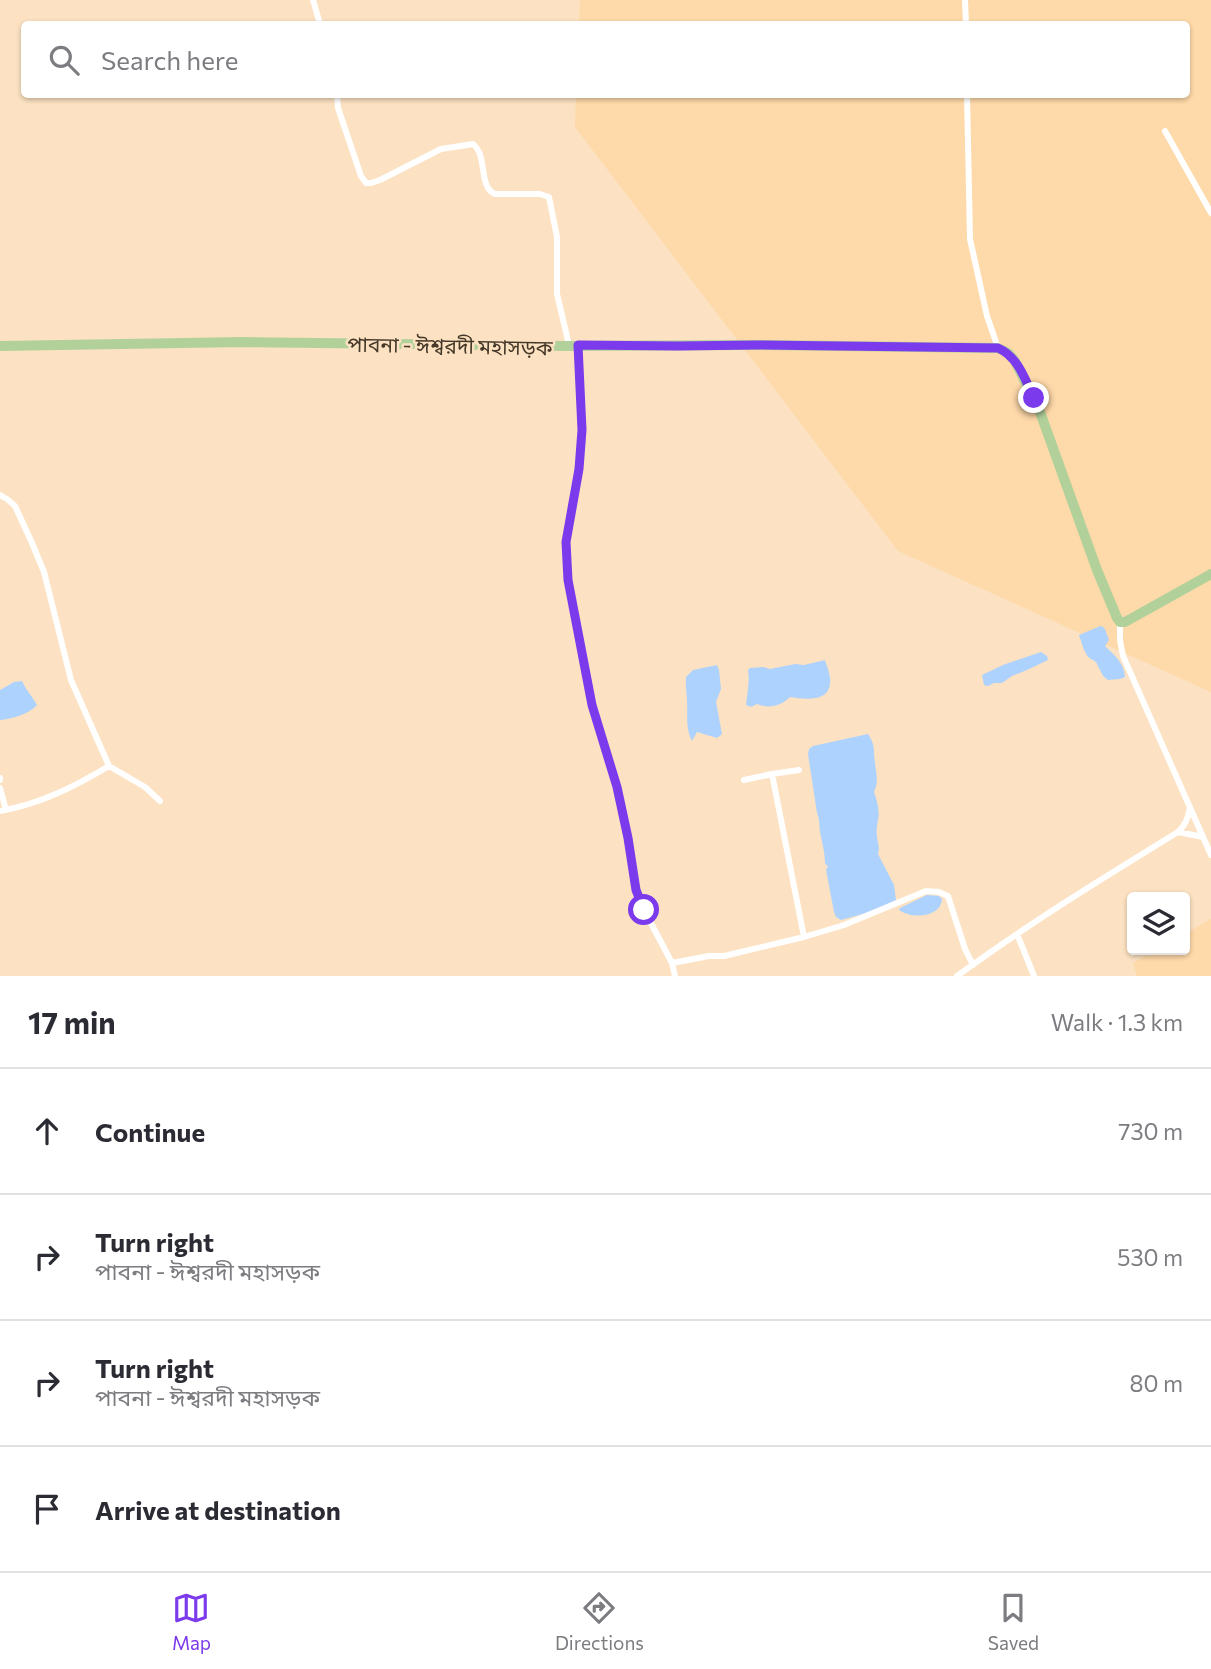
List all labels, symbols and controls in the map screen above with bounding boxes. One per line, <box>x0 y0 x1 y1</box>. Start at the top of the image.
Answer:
search box <box>21 21 1190 98</box>
icon: search <box>45 41 83 79</box>
text: Search here <box>101 44 239 75</box>
street label: পাবনা - ঈশ্বরদী মহাসড়ক <box>347 331 554 359</box>
route end <box>1018 382 1049 413</box>
map controls <box>1127 892 1190 955</box>
button: layers <box>1127 892 1190 955</box>
route start <box>628 894 659 925</box>
text: 17 min <box>28 1003 116 1040</box>
text: Walk · 1.3 km <box>1051 1008 1183 1036</box>
icon: ahead <box>28 1112 66 1150</box>
text: Continue <box>95 1116 205 1147</box>
text: 730 m <box>1118 1117 1183 1145</box>
text: Turn right <box>95 1226 214 1257</box>
icon: right <box>28 1238 66 1276</box>
text: 530 m <box>1117 1243 1183 1271</box>
text: পাবনা - ঈশ্বরদী মহাসড়ক <box>95 1257 320 1285</box>
text: Turn right <box>95 1352 214 1383</box>
icon: right <box>28 1364 66 1402</box>
text: 80 m <box>1130 1369 1183 1397</box>
text: পাবনা - ঈশ্বরদী মহাসড়ক <box>95 1383 320 1411</box>
icon: arrive <box>28 1490 66 1528</box>
text: Arrive at destination <box>95 1494 341 1525</box>
tab: Map <box>172 1589 211 1654</box>
tab: Directions <box>555 1589 644 1654</box>
tab: Saved <box>988 1589 1039 1654</box>

